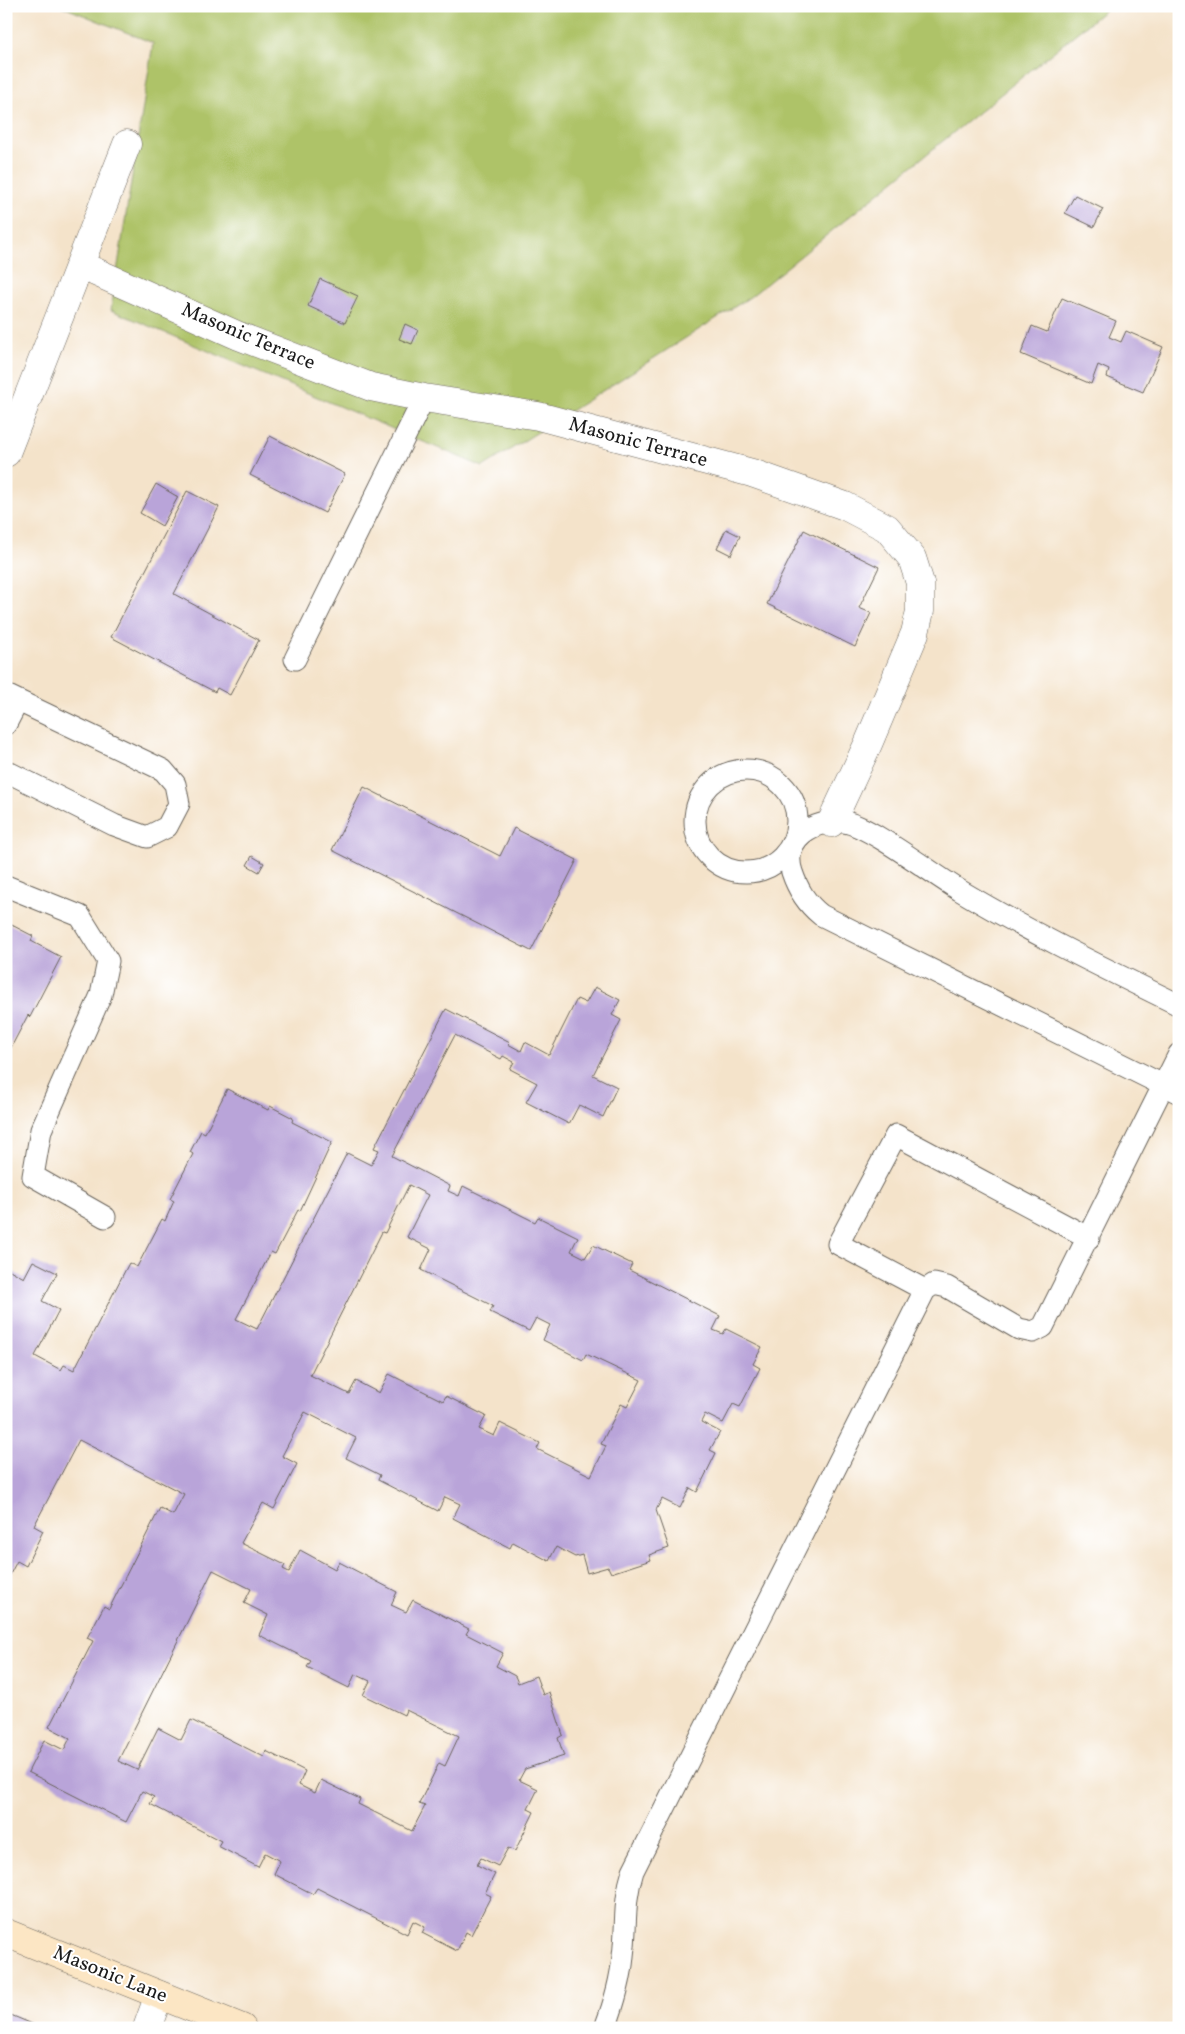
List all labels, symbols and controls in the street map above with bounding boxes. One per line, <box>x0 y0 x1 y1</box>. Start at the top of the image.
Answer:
street label: Masonic Terrace <box>177 296 319 378</box>
street label: Masonic Terrace <box>565 411 711 475</box>
street label: Masonic Lane <box>49 1939 171 2011</box>

